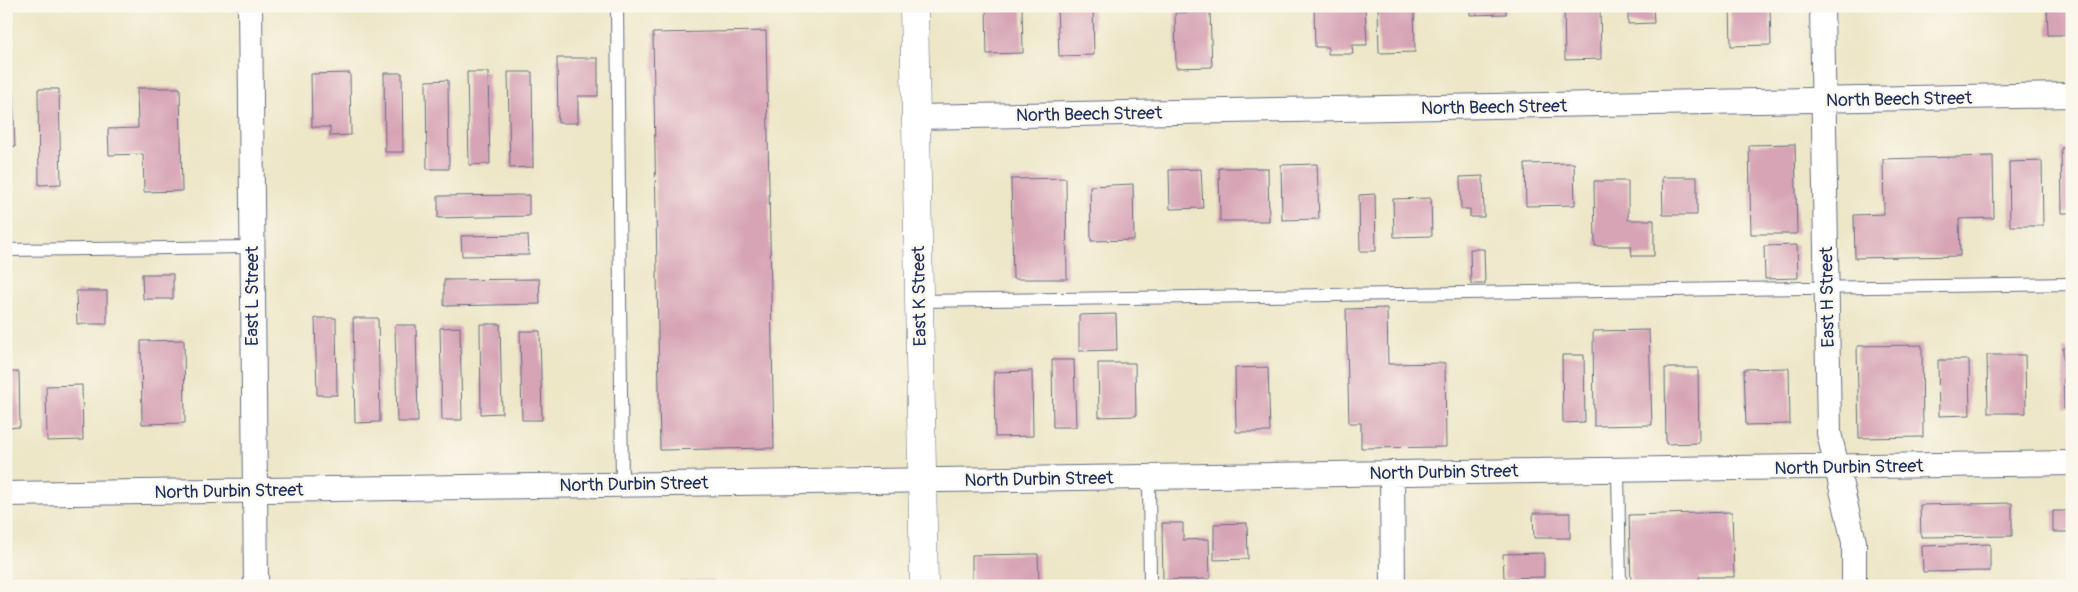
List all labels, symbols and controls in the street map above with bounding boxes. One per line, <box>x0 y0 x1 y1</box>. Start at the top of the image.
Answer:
street label: North Beech Street <box>1826 87 1973 112</box>
street label: North Beech Street <box>1421 95 1568 120</box>
street label: North Beech Street <box>1016 102 1163 127</box>
street label: East L Street <box>241 245 264 346</box>
street label: East K Street <box>907 245 932 346</box>
street label: East H Street <box>1815 246 1840 348</box>
street label: North Durbin Street <box>1774 455 1924 480</box>
street label: North Durbin Street <box>1369 460 1519 485</box>
street label: North Durbin Street <box>964 467 1114 492</box>
street label: North Durbin Street <box>559 472 709 497</box>
street label: North Durbin Street <box>154 479 304 504</box>

